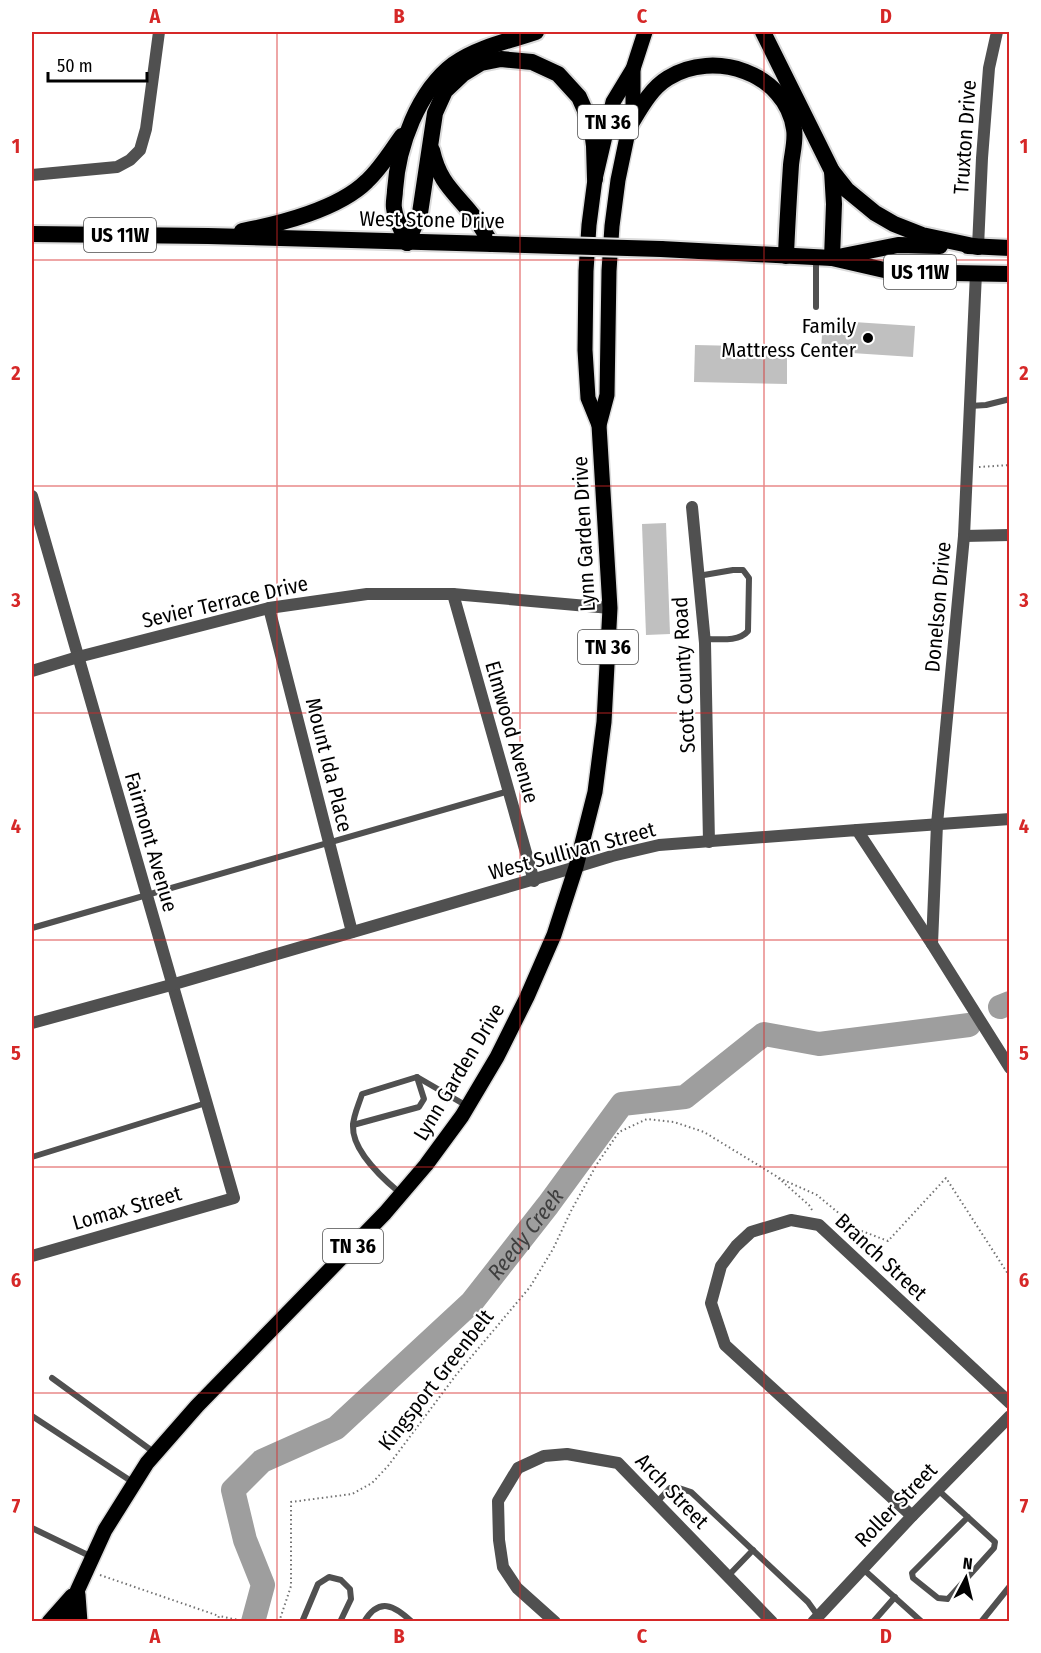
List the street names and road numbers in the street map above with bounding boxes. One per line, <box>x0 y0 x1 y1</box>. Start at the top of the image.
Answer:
street label: Truxton Drive <box>948 79 982 195</box>
road number: TN 36 <box>578 105 638 139</box>
street label: West Stone Drive <box>359 206 505 234</box>
road number: US 11W <box>84 218 156 252</box>
road number: US 11W <box>884 255 956 289</box>
street label: Lynn Garden Drive <box>567 456 601 612</box>
street label: Donelson Drive <box>919 541 957 673</box>
street label: Sevier Terrace Drive <box>139 570 311 634</box>
street label: Scott County Road <box>667 596 701 754</box>
road number: TN 36 <box>578 630 638 664</box>
street label: Elmwood Avenue <box>479 658 545 806</box>
street label: Mount Ida Place <box>300 695 358 835</box>
street label: Fairmont Avenue <box>119 769 183 915</box>
street label: West Sullivan Street <box>486 816 658 886</box>
street label: Lynn Garden Drive <box>408 999 510 1145</box>
street label: Lomax Street <box>70 1180 185 1236</box>
street label: Branch Street <box>830 1208 932 1306</box>
road number: TN 36 <box>323 1229 383 1263</box>
street label: Kingsport Greenbelt <box>373 1304 499 1456</box>
street label: Arch Street <box>630 1448 714 1534</box>
street label: Roller Street <box>849 1457 943 1553</box>

